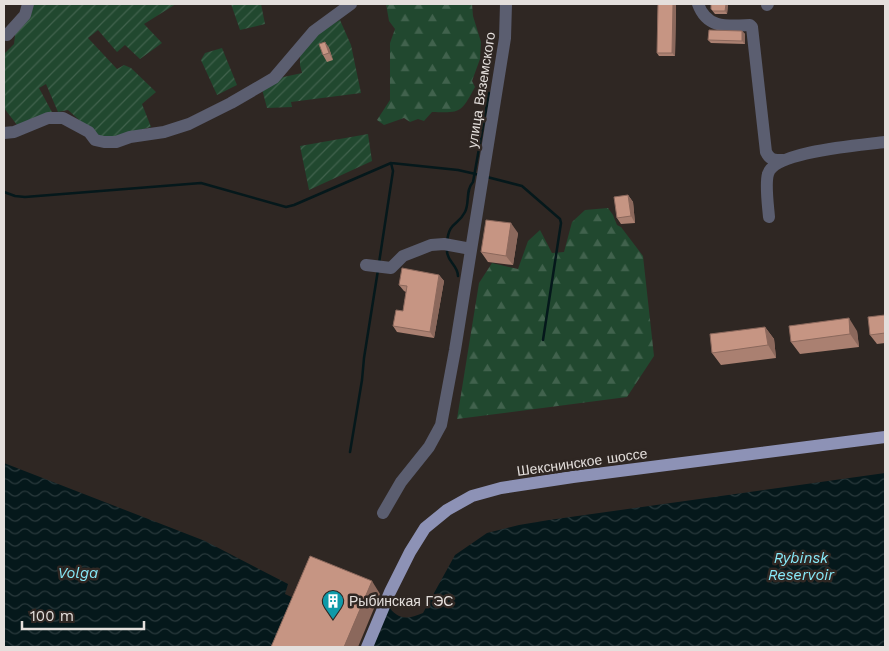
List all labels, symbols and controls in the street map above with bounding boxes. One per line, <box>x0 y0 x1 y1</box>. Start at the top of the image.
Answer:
street label: улица Вяземского <box>464 31 498 149</box>
street label: Шекснинское шоссе <box>516 445 648 479</box>
water label: Rybinsk Reservoir <box>768 549 835 584</box>
water label: Volga <box>58 564 98 582</box>
building icon: Рыбинская ГЭС <box>321 589 345 620</box>
place label: Рыбинская ГЭС <box>349 593 453 609</box>
scale bar <box>22 598 145 630</box>
text: 100 m <box>30 607 74 625</box>

